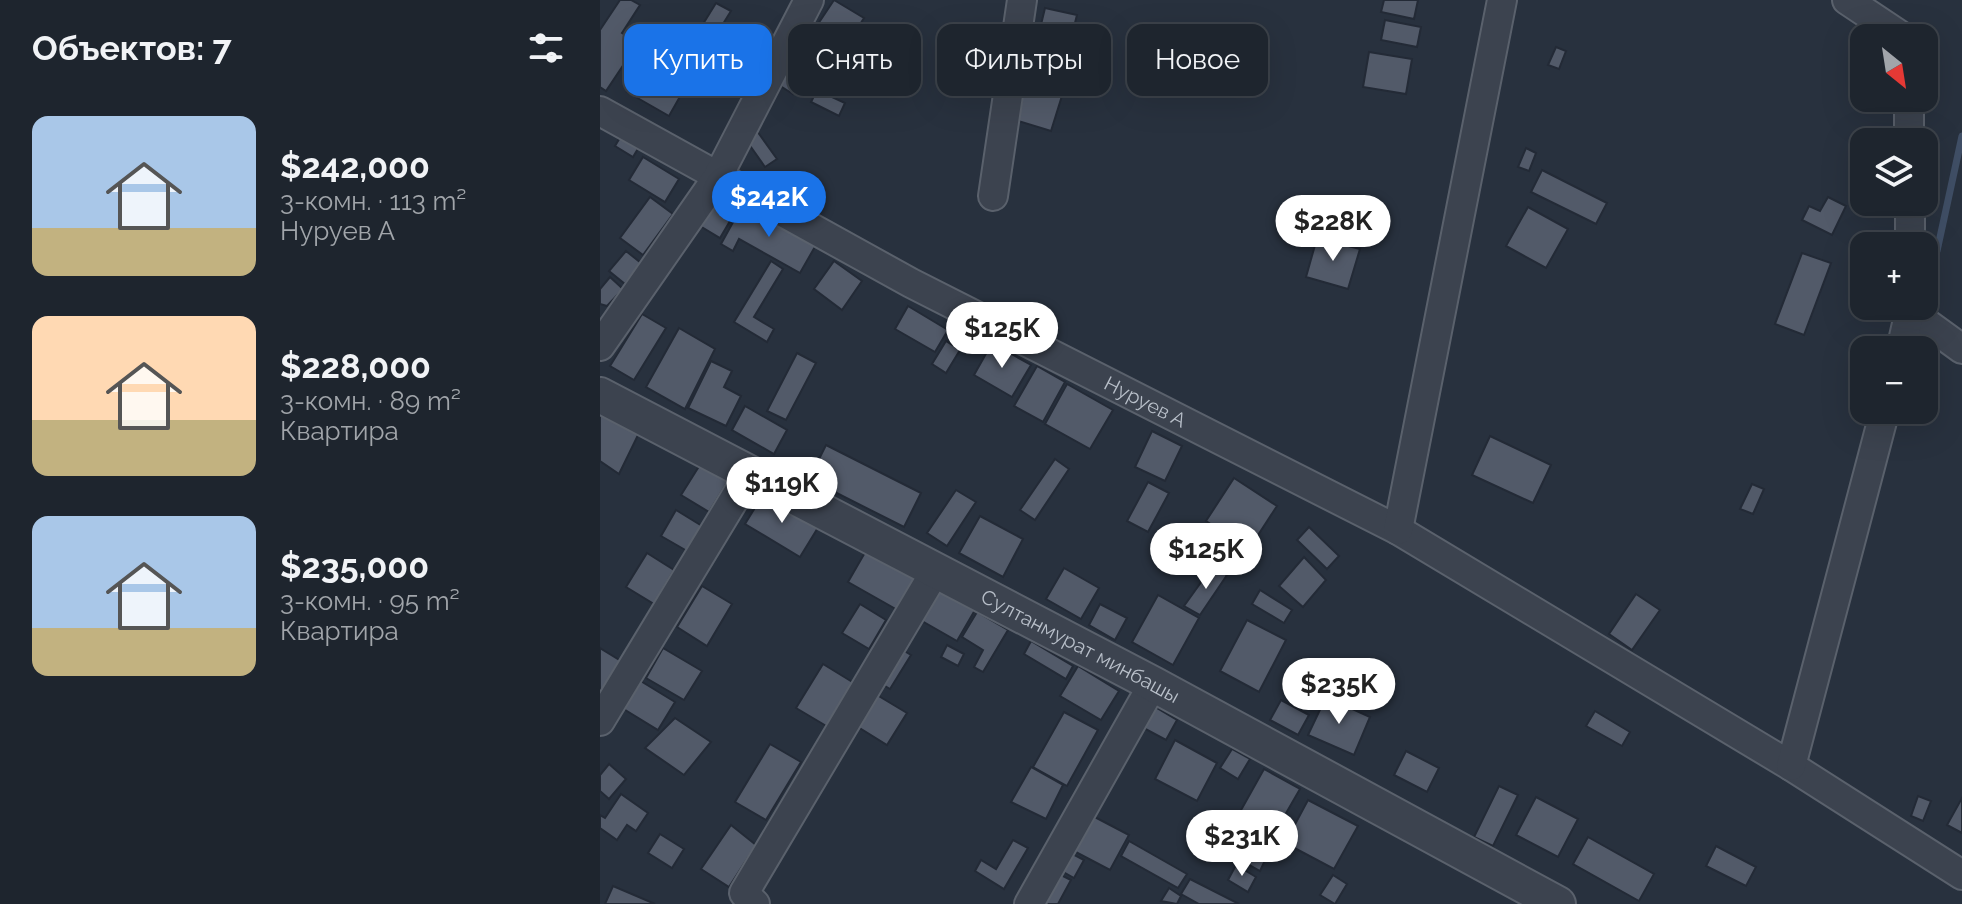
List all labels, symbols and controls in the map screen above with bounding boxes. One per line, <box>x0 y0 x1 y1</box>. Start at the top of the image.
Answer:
chip: Купить <box>624 24 772 96</box>
chip: Снять <box>788 24 921 96</box>
chip: Фильтры <box>937 24 1111 96</box>
chip: Новое <box>1127 24 1268 96</box>
north arrow <box>1850 24 1938 112</box>
map controls <box>1850 24 1938 424</box>
icon: filters <box>524 26 568 70</box>
text: Объектов: 7 <box>32 28 232 68</box>
button: layers <box>1850 128 1938 216</box>
text: $242,000 <box>280 146 430 186</box>
icon: home <box>96 148 192 244</box>
pin: $242K <box>713 171 825 239</box>
text: $242K <box>730 182 808 212</box>
text: 3-комн. · 113 m² <box>280 186 466 216</box>
pin: $228K <box>1277 195 1389 263</box>
text: $228K <box>1294 206 1372 236</box>
text: Нуруев А <box>280 216 395 246</box>
button: + <box>1850 232 1938 320</box>
pin: $125K <box>946 302 1058 370</box>
text: $125K <box>964 313 1040 343</box>
button: − <box>1850 336 1938 424</box>
text: $228,000 <box>280 346 431 386</box>
icon: home <box>96 348 192 444</box>
street label: Нуруев А <box>1100 371 1191 433</box>
text: 3-комн. · 89 m² <box>280 386 461 416</box>
text: Квартира <box>280 416 399 446</box>
pin: $119K <box>726 457 838 525</box>
text: $119K <box>745 468 819 498</box>
pin: $125K <box>1150 523 1262 591</box>
text: $125K <box>1168 534 1244 564</box>
text: $235,000 <box>280 546 429 586</box>
icon: home <box>96 548 192 644</box>
street label: Султанмурат минбашы <box>977 584 1184 708</box>
text: 3-комн. · 95 m² <box>280 586 460 616</box>
text: Квартира <box>280 616 399 646</box>
pin: $235K <box>1283 658 1395 726</box>
text: $235K <box>1300 669 1378 699</box>
pin: $231K <box>1186 810 1298 878</box>
text: $231K <box>1204 821 1280 851</box>

